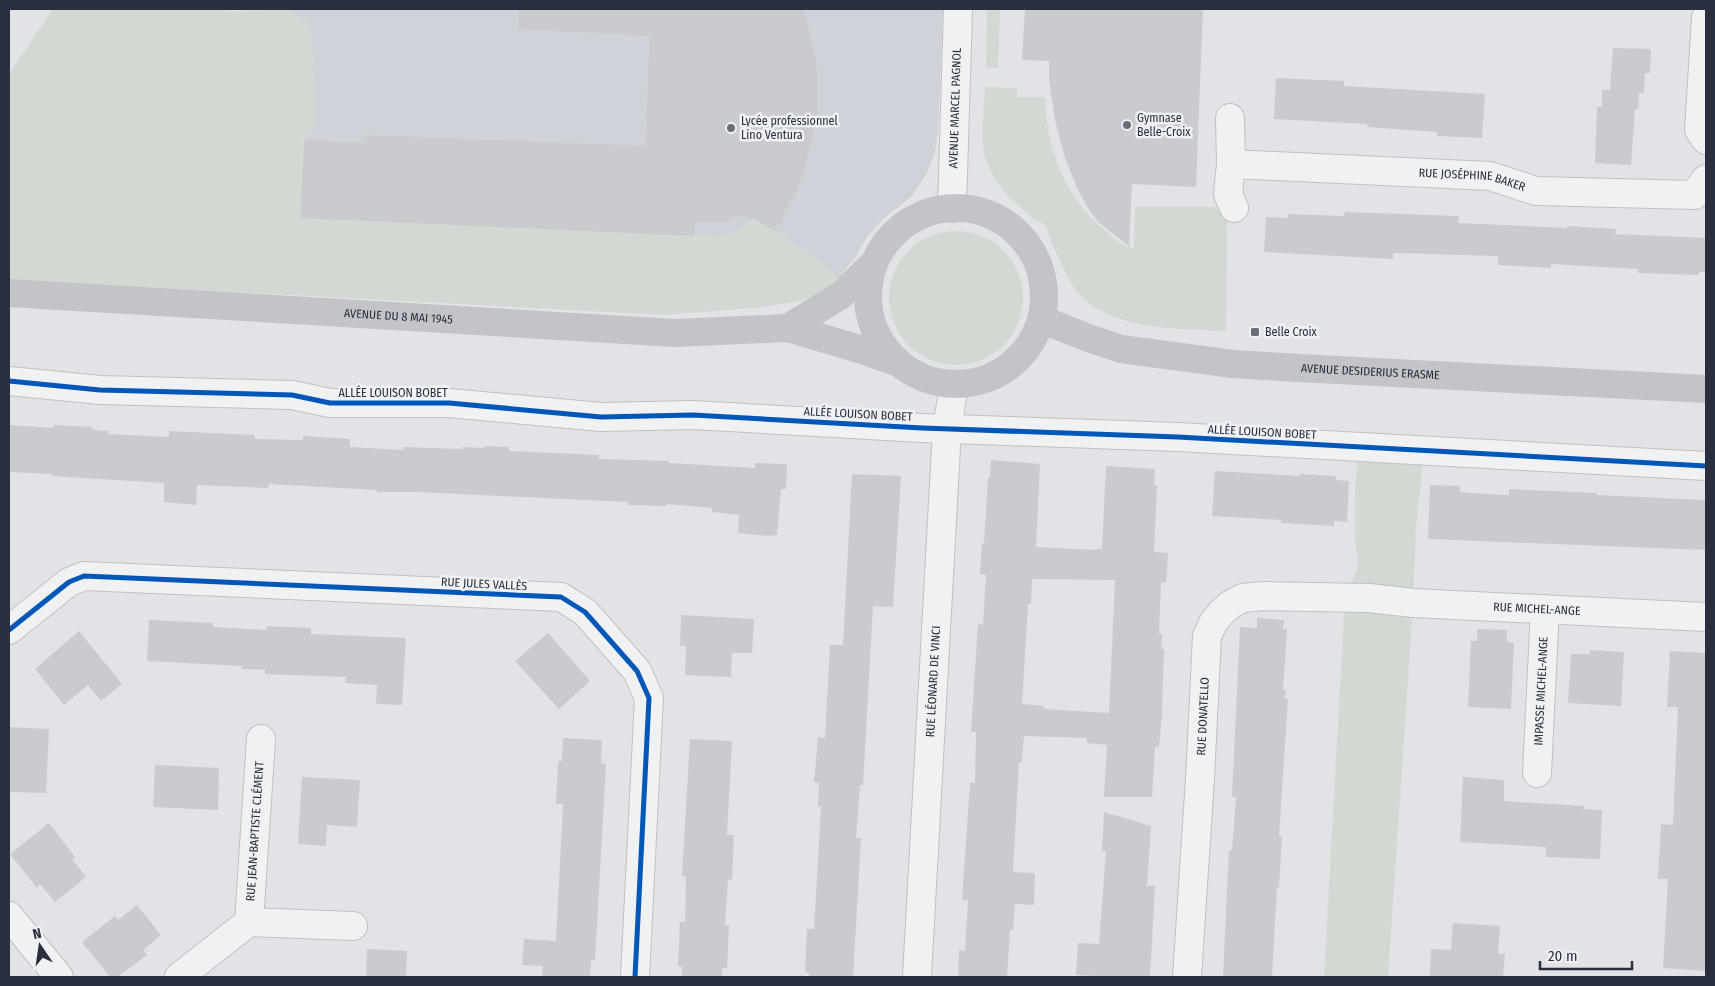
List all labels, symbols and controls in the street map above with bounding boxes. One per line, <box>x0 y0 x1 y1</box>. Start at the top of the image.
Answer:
street label: AVENUE MARCEL PAGNOL <box>946 47 964 169</box>
place label: Gymnase Belle-Croix <box>1137 111 1191 139</box>
place label: Lycée professionnel Lino Ventura <box>741 114 838 142</box>
marker: Gymnase Belle-Croix <box>1121 119 1133 131</box>
marker: Lycée professionnel Lino Ventura <box>725 122 737 134</box>
street label: RUE JOSÉPHINE BAKER <box>1418 166 1528 194</box>
street label: AVENUE DU 8 MAI 1945 <box>344 306 454 327</box>
place label: Belle Croix <box>1265 325 1318 339</box>
marker: Belle Croix <box>1249 326 1261 338</box>
street label: AVENUE DESIDERIUS ERASME <box>1301 361 1440 382</box>
street label: ALLÉE LOUISON BOBET <box>339 385 448 400</box>
street label: ALLÉE LOUISON BOBET <box>803 403 913 424</box>
street label: ALLÉE LOUISON BOBET <box>1207 421 1317 442</box>
street label: RUE JULES VALLÈS <box>441 574 528 593</box>
street label: RUE MICHEL-ANGE <box>1493 600 1581 618</box>
street label: RUE LÉONARD DE VINCI <box>923 625 943 738</box>
street label: IMPASSE MICHEL-ANGE <box>1531 636 1551 746</box>
street label: RUE DONATELLO <box>1194 677 1212 756</box>
street label: RUE JEAN-BAPTISTE CLÉMENT <box>243 760 267 902</box>
north arrow <box>15 921 65 971</box>
text: N <box>31 925 43 943</box>
scale bar <box>1540 938 1632 970</box>
text: 20 m <box>1548 947 1578 965</box>

